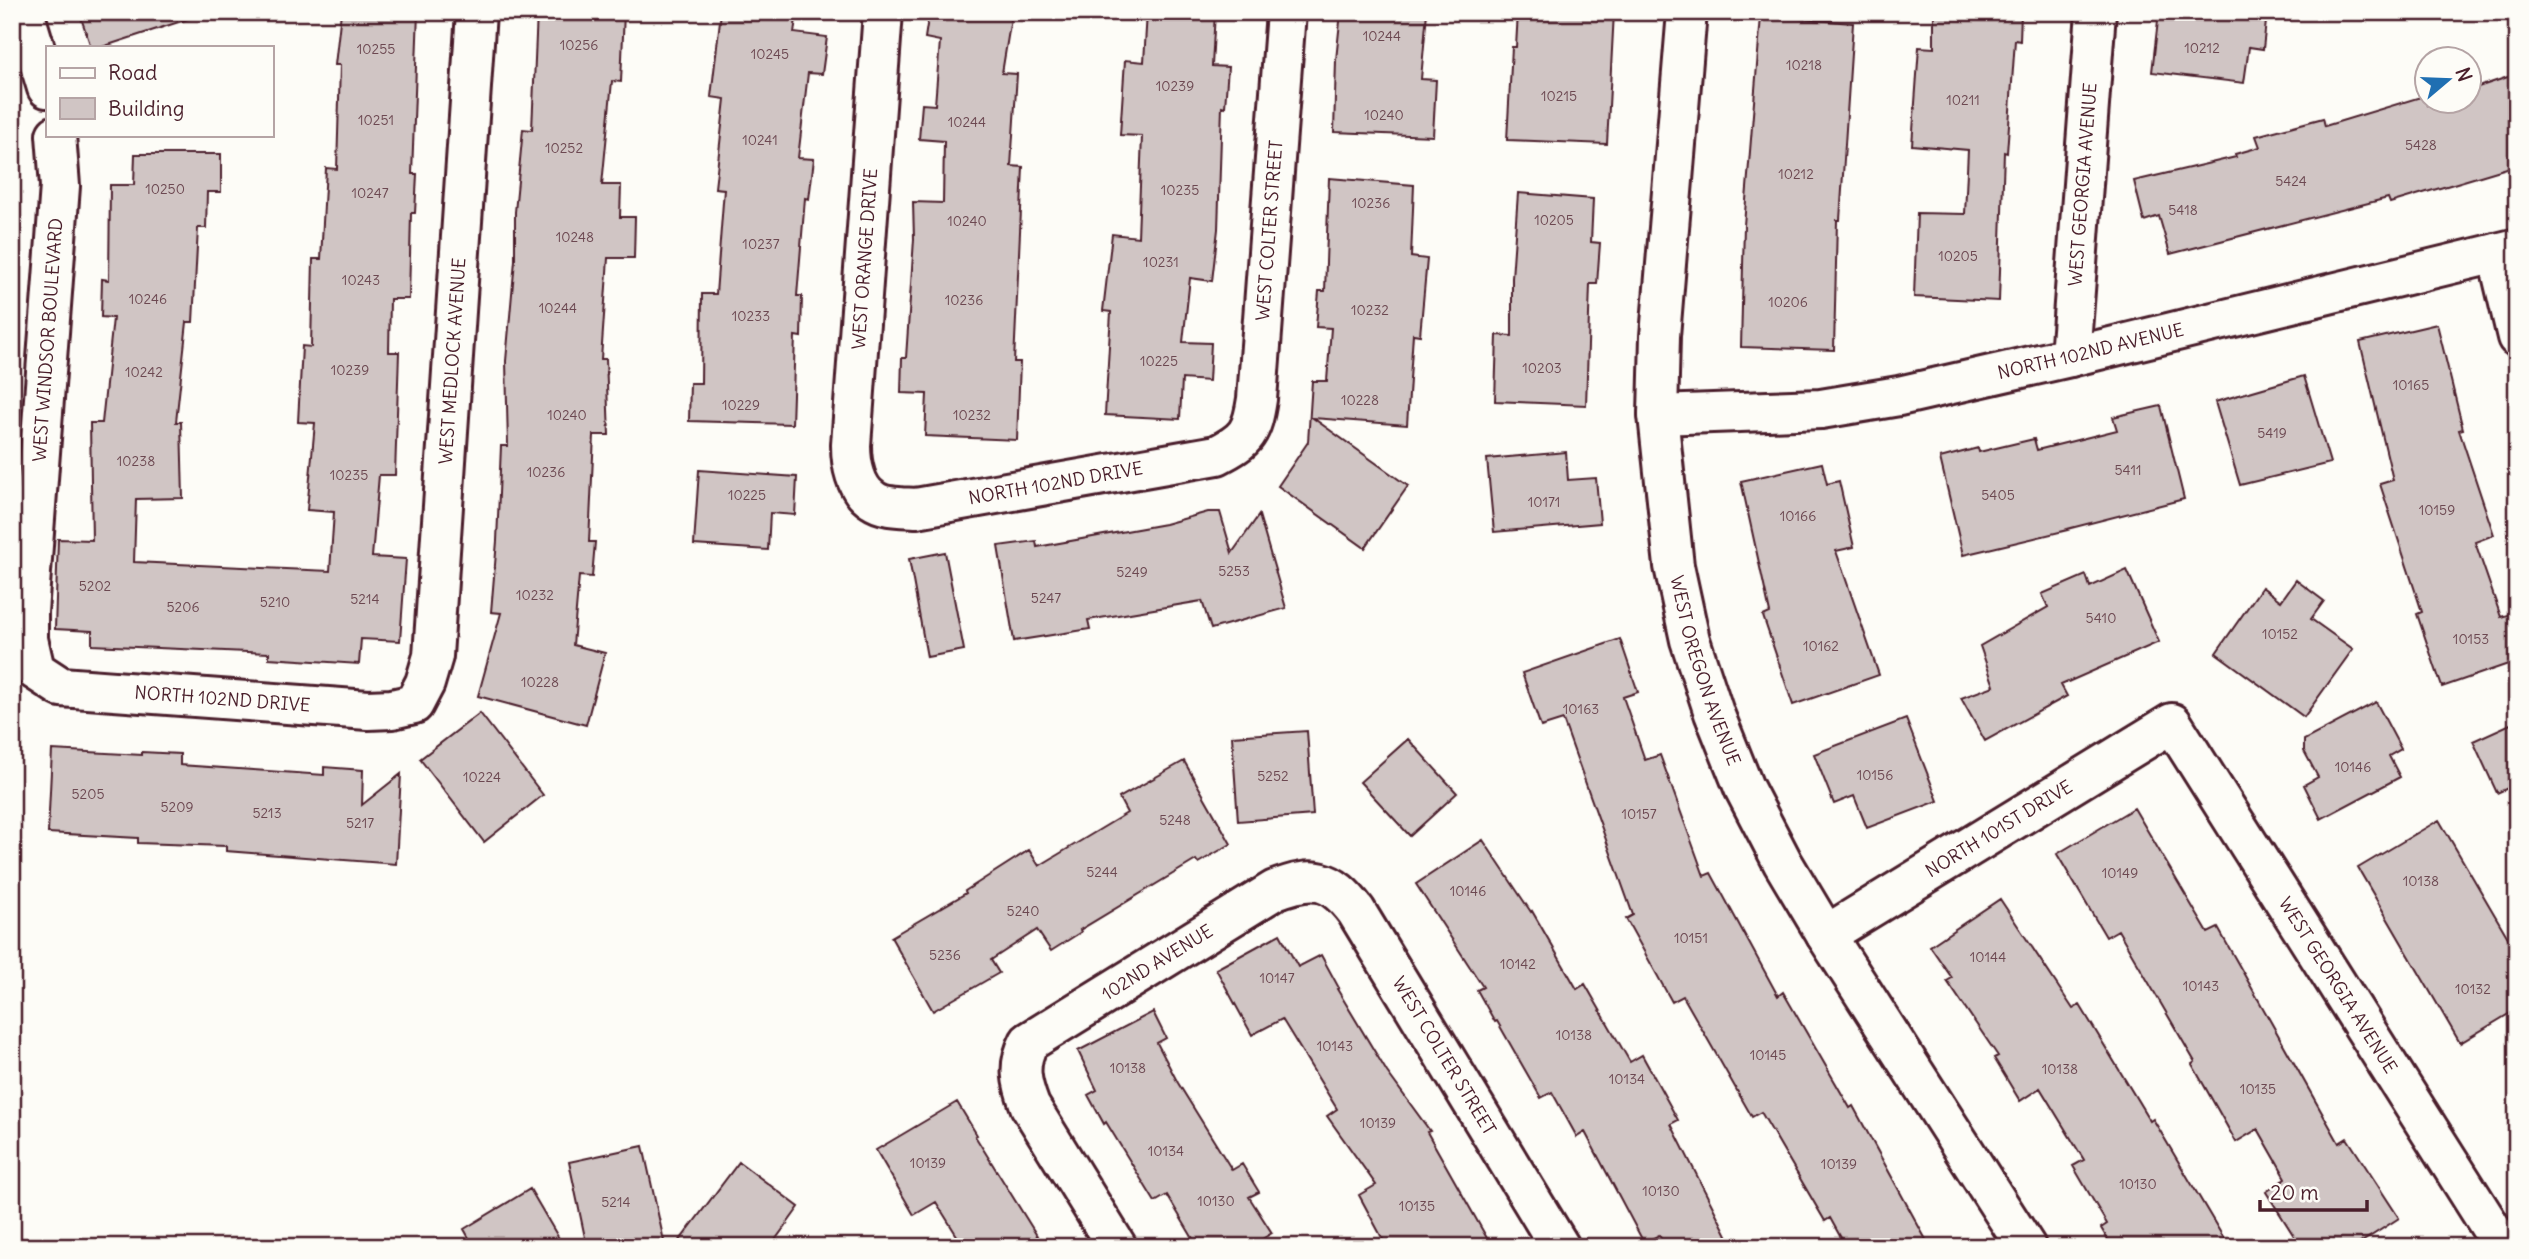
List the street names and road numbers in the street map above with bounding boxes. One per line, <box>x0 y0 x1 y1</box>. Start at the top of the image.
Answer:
street label: WEST GEORGIA AVENUE <box>2063 82 2102 287</box>
street label: WEST COLTER STREET <box>1251 139 1287 322</box>
street label: WEST ORANGE DRIVE <box>847 168 882 350</box>
street label: WEST WINDSOR BOULEVARD <box>28 217 68 463</box>
street label: WEST MEDLOCK AVENUE <box>434 257 471 465</box>
street label: NORTH 102ND AVENUE <box>1995 318 2186 384</box>
street label: NORTH 102ND DRIVE <box>967 456 1144 510</box>
street label: WEST OREGON AVENUE <box>1665 573 1746 769</box>
street label: NORTH 102ND DRIVE <box>134 681 311 717</box>
street label: NORTH 101ST DRIVE <box>1921 775 2076 882</box>
street label: WEST GEORGIA AVENUE <box>2274 893 2402 1077</box>
street label: 102ND AVENUE <box>1097 919 1217 1005</box>
street label: WEST COLTER STREET <box>1388 972 1501 1139</box>

